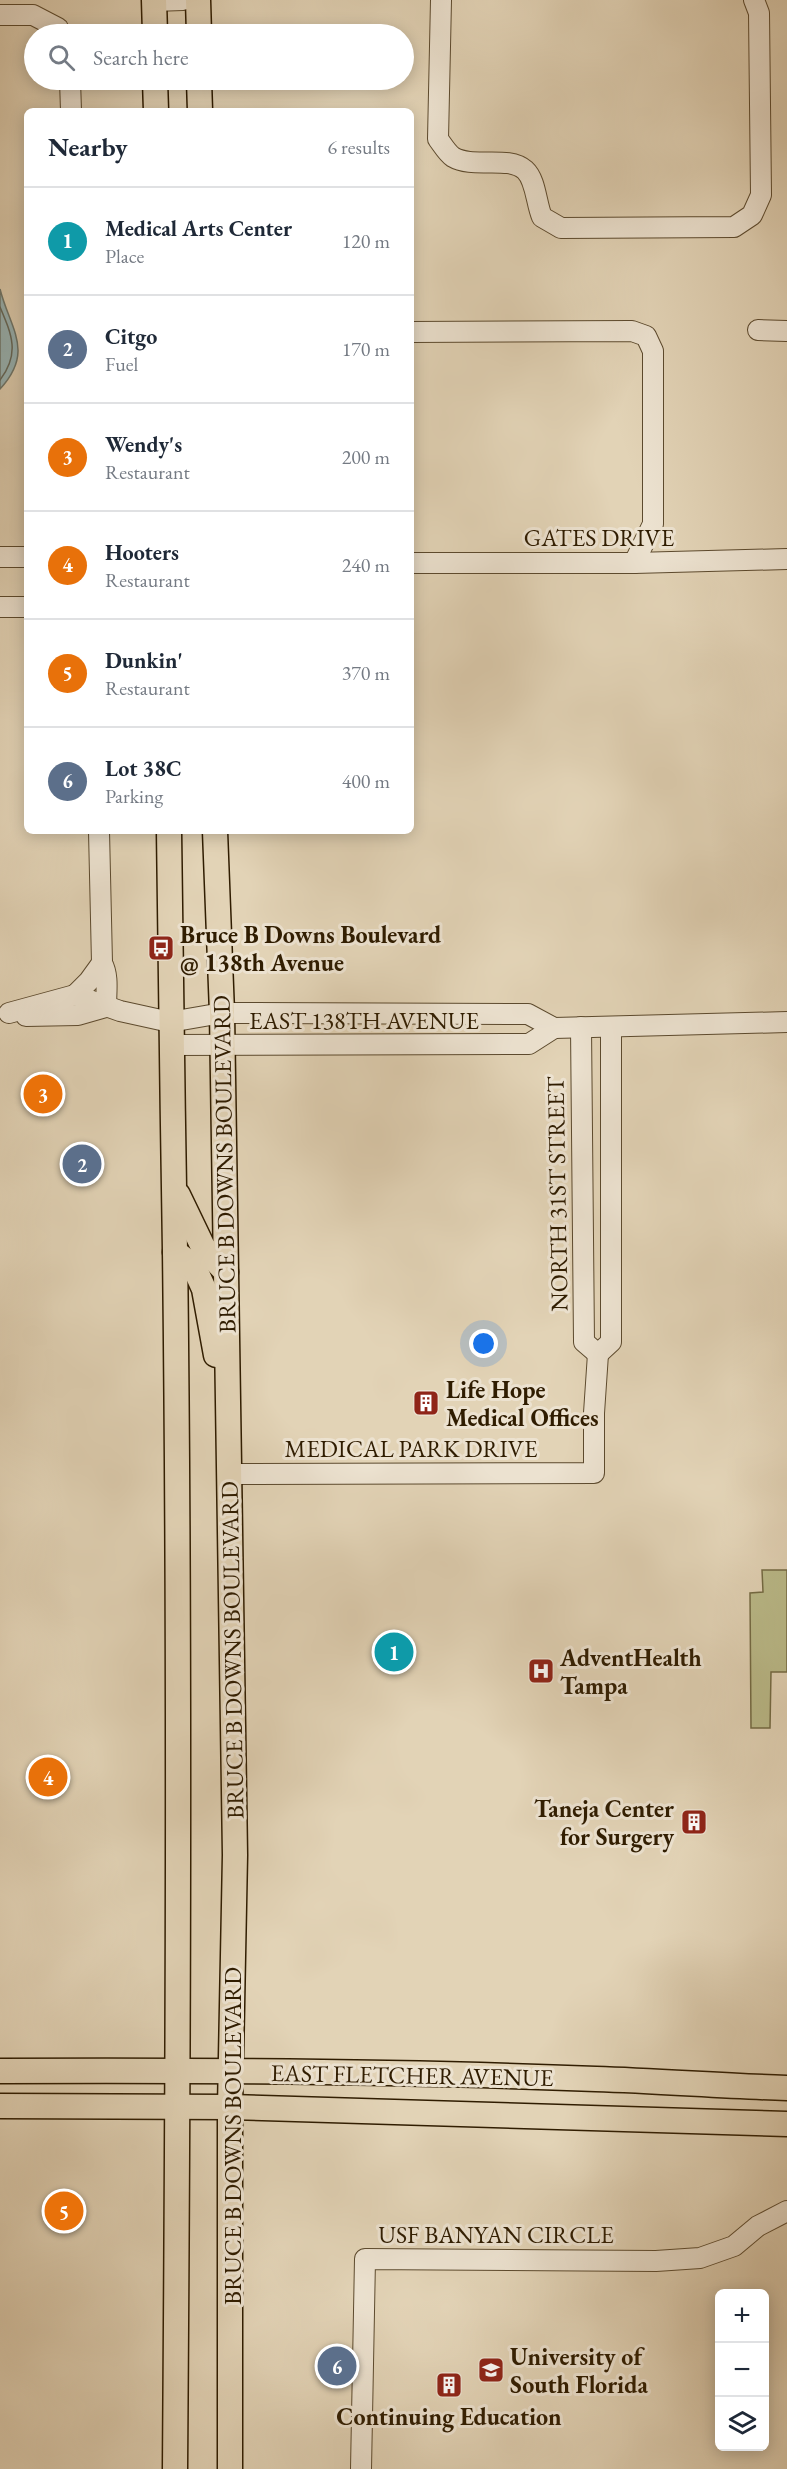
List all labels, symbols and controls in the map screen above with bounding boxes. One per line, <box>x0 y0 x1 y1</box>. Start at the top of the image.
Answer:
search box <box>24 24 414 90</box>
icon: search <box>45 41 78 74</box>
text: Search here <box>93 43 188 72</box>
text: Nearby <box>48 130 128 164</box>
text: 6 results <box>327 134 390 160</box>
text: Medical Arts Center <box>105 214 292 243</box>
text: 1 <box>62 228 73 254</box>
text: 120 m <box>342 228 390 254</box>
text: Place <box>105 243 144 269</box>
text: Citgo <box>105 322 157 351</box>
text: 2 <box>62 336 73 362</box>
text: 170 m <box>342 336 390 362</box>
text: Fuel <box>105 351 138 377</box>
text: Wendy's <box>105 430 182 459</box>
text: 3 <box>62 444 73 470</box>
text: 200 m <box>342 444 390 470</box>
text: Restaurant <box>105 459 190 485</box>
street label: GATES DRIVE <box>524 522 674 553</box>
text: Hooters <box>105 538 179 567</box>
text: 4 <box>62 552 73 578</box>
text: 240 m <box>342 552 390 578</box>
text: Restaurant <box>105 567 190 593</box>
text: Dunkin' <box>105 646 183 675</box>
text: 5 <box>62 660 73 686</box>
text: 370 m <box>342 660 390 686</box>
text: Restaurant <box>105 675 190 701</box>
text: Lot 38C <box>105 754 181 783</box>
text: 6 <box>62 768 73 794</box>
text: 400 m <box>342 768 390 794</box>
text: Parking <box>105 783 163 809</box>
place label: Bruce B Downs Boulevard @ 138th Avenue <box>180 919 442 978</box>
bus stop icon: Bruce B Downs Boulevard @ 138th Avenue <box>146 933 176 963</box>
street label: BRUCE B DOWNS BOULEVARD <box>206 995 242 1333</box>
street label: EAST 138TH AVENUE <box>249 1005 479 1036</box>
pin: 3 <box>24 1072 63 1116</box>
street label: NORTH 31ST STREET <box>539 1075 575 1312</box>
pin: 2 <box>62 1142 101 1186</box>
your location <box>469 1329 498 1358</box>
place label: Life Hope Medical Offices <box>446 1374 599 1433</box>
building icon: Life Hope Medical Offices <box>411 1388 441 1418</box>
street label: MEDICAL PARK DRIVE <box>285 1433 537 1464</box>
street label: BRUCE B DOWNS BOULEVARD <box>214 1481 250 1819</box>
pin: 1 <box>374 1630 414 1674</box>
place label: AdventHealth Tampa <box>559 1642 702 1701</box>
hospital icon: AdventHealth Tampa <box>526 1656 556 1686</box>
pin: 4 <box>28 1754 68 1800</box>
place label: Taneja Center for Surgery <box>534 1793 674 1853</box>
building icon: Taneja Center for Surgery <box>679 1807 709 1837</box>
street label: BRUCE B DOWNS BOULEVARD <box>217 1967 248 2305</box>
street label: EAST FLETCHER AVENUE <box>270 2057 554 2093</box>
pin: 5 <box>44 2188 84 2234</box>
street label: USF BANYAN CIRCLE <box>378 2219 614 2250</box>
map controls <box>715 2289 769 2451</box>
button: + <box>715 2289 769 2343</box>
place label: University of South Florida <box>510 2341 648 2400</box>
button: − <box>715 2343 769 2397</box>
pin: 6 <box>318 2344 356 2388</box>
school or university icon: University of South Florida <box>476 2355 506 2385</box>
building icon: Continuing Education <box>434 2370 464 2400</box>
button: layers <box>715 2397 769 2451</box>
place label: Continuing Education <box>336 2401 562 2433</box>

